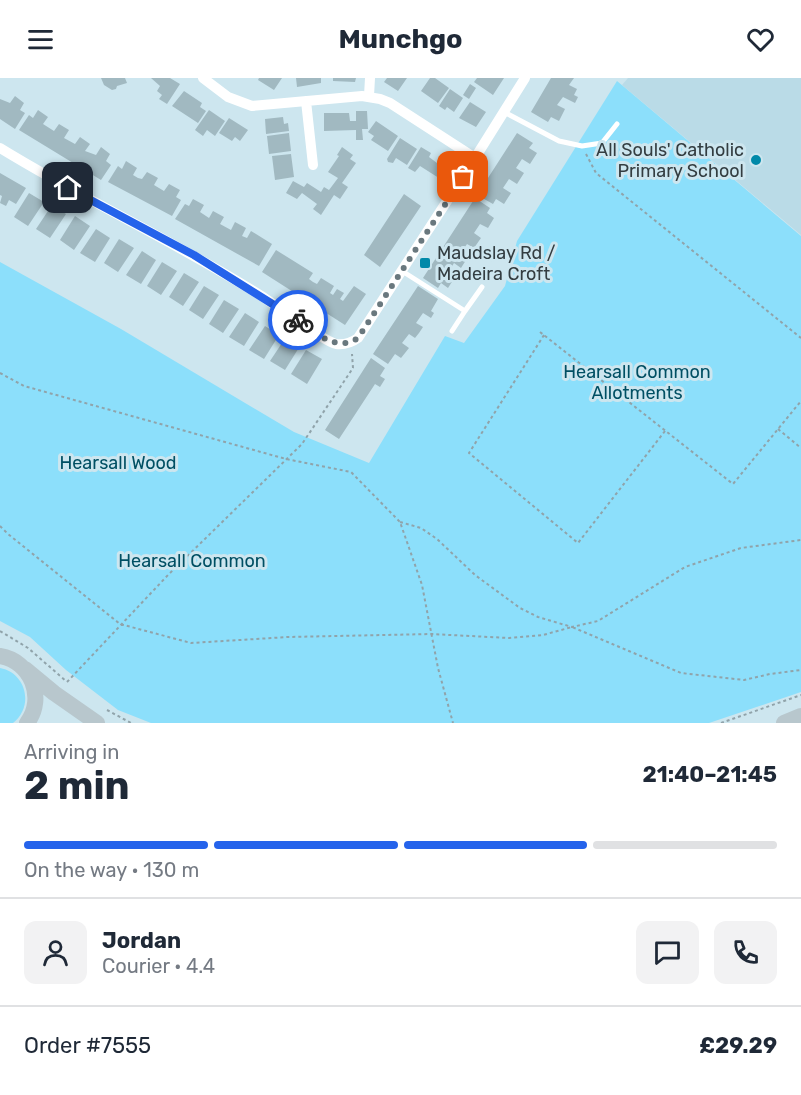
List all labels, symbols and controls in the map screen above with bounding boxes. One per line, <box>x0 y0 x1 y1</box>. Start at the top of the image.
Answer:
icon: menu <box>24 23 57 56</box>
text: Munchgo <box>338 23 463 55</box>
icon: heart <box>744 23 777 56</box>
place label: All Souls' Catholic Primary School <box>596 139 744 182</box>
pin <box>437 151 488 202</box>
marker: All Souls' Catholic Primary School <box>749 153 763 167</box>
icon: bag <box>446 160 479 193</box>
pin <box>42 162 93 213</box>
icon: home <box>51 171 84 204</box>
place label: Maudslay Rd / Madeira Croft <box>437 242 556 285</box>
marker: Maudslay Rd / Madeira Croft <box>418 256 432 270</box>
courier <box>268 290 328 350</box>
icon: bike <box>282 304 315 337</box>
park label: Hearsall Common Allotments <box>563 361 711 404</box>
park label: Hearsall Wood <box>59 452 177 474</box>
park label: Hearsall Common <box>118 550 266 572</box>
text: Arriving in <box>24 740 119 764</box>
text: 21:40–21:45 <box>643 761 777 788</box>
text: 2 min <box>24 763 130 809</box>
text: On the way · 130 m <box>24 858 199 882</box>
button: person <box>24 921 87 984</box>
button: chat <box>636 921 699 984</box>
button: phone <box>714 921 777 984</box>
text: Jordan <box>102 927 181 954</box>
text: Courier · 4.4 <box>102 954 215 978</box>
text: Order #7555 <box>24 1032 151 1059</box>
text: £29.29 <box>699 1032 777 1059</box>

